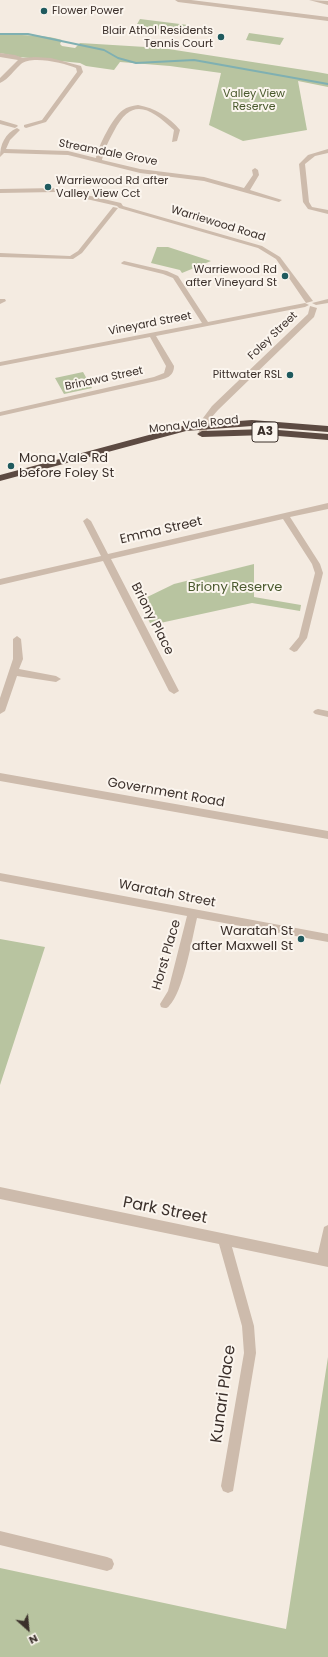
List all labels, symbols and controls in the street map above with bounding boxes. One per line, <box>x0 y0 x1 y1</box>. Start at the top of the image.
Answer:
place label: Flower Power <box>52 4 124 18</box>
marker: Flower Power <box>39 6 49 16</box>
place label: Blair Athol Residents Tennis Court <box>102 24 213 50</box>
marker: Blair Athol Residents Tennis Court <box>216 32 226 42</box>
park label: Valley View Reserve <box>223 87 285 113</box>
street label: Streamdale Grove <box>58 137 158 169</box>
place label: Warriewood Rd after Valley View Cct <box>56 174 168 200</box>
marker: Warriewood Rd after Valley View Cct <box>43 182 53 192</box>
street label: Warriewood Road <box>169 203 267 245</box>
place label: Warriewood Rd after Vineyard St <box>186 263 277 289</box>
marker: Warriewood Rd after Vineyard St <box>280 271 290 281</box>
street label: Vineyard Street <box>107 309 193 339</box>
street label: Foley Street <box>246 309 300 363</box>
street label: Brinawa Street <box>64 364 144 394</box>
place label: Pittwater RSL <box>213 368 282 382</box>
marker: Pittwater RSL <box>285 370 295 380</box>
street label: Mona Vale Road <box>149 414 239 436</box>
road number: A3 <box>252 422 278 442</box>
place label: Mona Vale Rd before Foley St <box>19 451 114 482</box>
marker: Mona Vale Rd before Foley St <box>6 461 16 471</box>
street label: Emma Street <box>118 514 204 548</box>
street label: Briony Place <box>127 580 177 658</box>
park label: Briony Reserve <box>188 580 282 596</box>
street label: Government Road <box>106 775 226 811</box>
street label: Waratah Street <box>117 877 217 911</box>
street label: Horst Place <box>149 918 185 992</box>
place label: Waratah St after Maxwell St <box>192 924 293 955</box>
marker: Waratah St after Maxwell St <box>296 934 306 944</box>
street label: Park Street <box>121 1193 209 1229</box>
street label: Kunari Place <box>208 1344 240 1444</box>
north arrow <box>8 1609 48 1649</box>
text: N <box>26 1631 41 1649</box>

